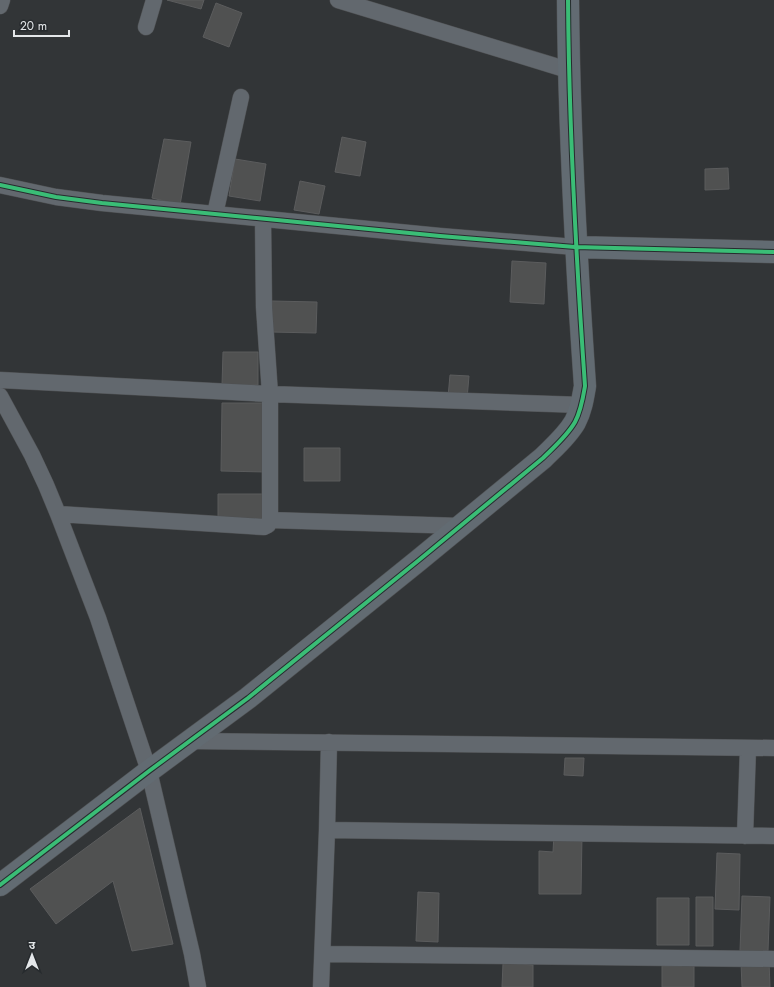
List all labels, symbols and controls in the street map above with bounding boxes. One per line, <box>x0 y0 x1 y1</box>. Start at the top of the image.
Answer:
scale bar <box>14 12 69 38</box>
text: 20 m <box>20 17 47 35</box>
north arrow <box>12 935 52 975</box>
text: उ <box>29 937 36 953</box>

